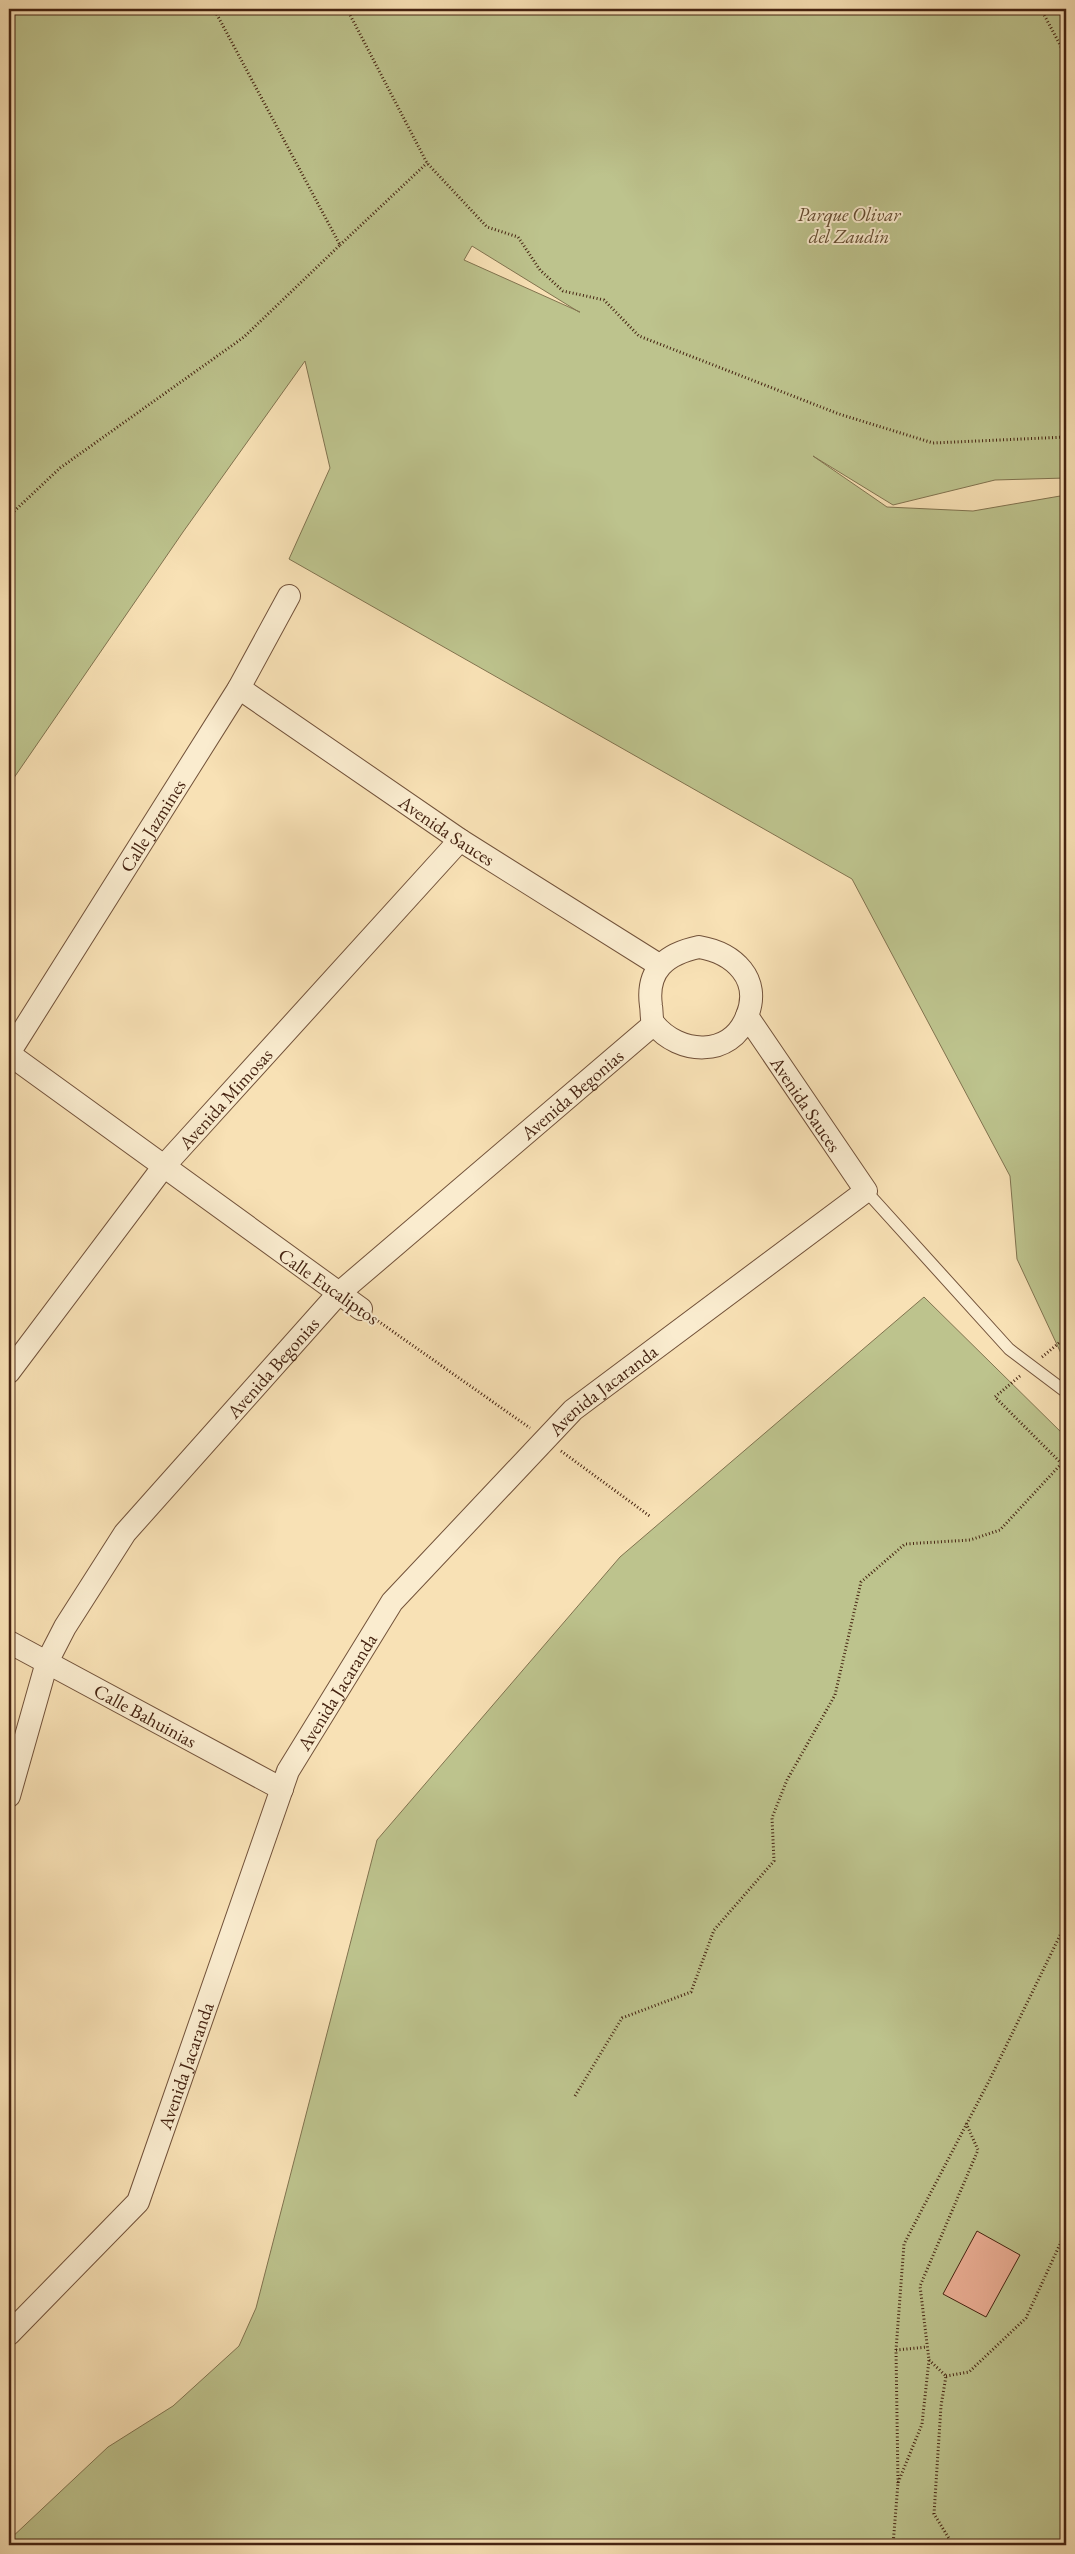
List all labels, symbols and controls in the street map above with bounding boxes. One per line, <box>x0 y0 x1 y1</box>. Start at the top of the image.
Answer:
park label: Parque Olivar del Zaudín <box>798 202 901 249</box>
street label: Calle Jazmines <box>114 774 191 877</box>
street label: Avenida Sauces <box>393 789 499 872</box>
street label: Avenida Mimosas <box>172 1043 278 1156</box>
street label: Avenida Begonias <box>515 1044 629 1146</box>
street label: Avenida Sauces <box>764 1051 847 1157</box>
street label: Calle Eucaliptos <box>273 1242 384 1330</box>
street label: Avenida Begonias <box>221 1312 325 1424</box>
street label: Avenida Jacaranda <box>542 1339 663 1442</box>
street label: Avenida Jacaranda <box>291 1628 383 1756</box>
street label: Calle Bahuinias <box>90 1678 201 1754</box>
street label: Avenida Jacaranda <box>152 1998 220 2134</box>

